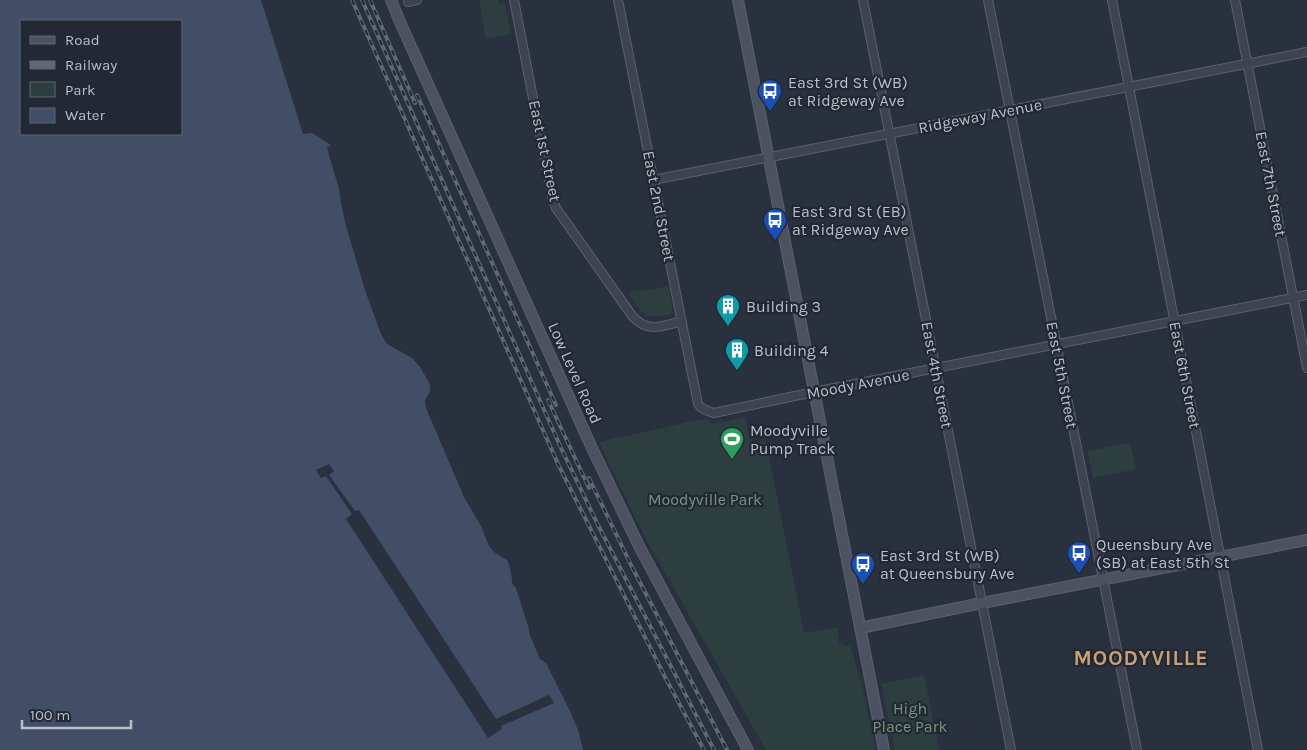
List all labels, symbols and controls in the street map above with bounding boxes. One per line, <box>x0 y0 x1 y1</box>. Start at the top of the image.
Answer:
legend <box>20 20 182 135</box>
text: Road <box>65 31 100 49</box>
text: Railway <box>65 56 117 74</box>
place label: East 3rd St (WB) at Ridgeway Ave <box>788 73 908 110</box>
bus stop icon: East 3rd St (WB) at Ridgeway Ave <box>757 78 783 112</box>
text: Park <box>65 81 95 99</box>
street label: Ridgeway Avenue <box>917 95 1043 137</box>
street label: East 1st Street <box>525 98 565 204</box>
text: Water <box>65 106 106 124</box>
street label: East 7th Street <box>1251 130 1291 238</box>
street label: East 2nd Street <box>639 149 679 263</box>
place label: East 3rd St (EB) at Ridgeway Ave <box>792 202 909 239</box>
bus stop icon: East 3rd St (EB) at Ridgeway Ave <box>762 207 788 241</box>
building icon: Building 3 <box>715 293 741 327</box>
place label: Building 3 <box>746 297 821 316</box>
street label: Low Level Road <box>544 319 606 427</box>
street label: East 4th Street <box>917 320 957 430</box>
street label: East 5th Street <box>1042 320 1082 430</box>
street label: East 6th Street <box>1165 320 1205 430</box>
building icon: Building 4 <box>724 337 750 371</box>
place label: Building 4 <box>754 341 829 360</box>
street label: Moody Avenue <box>805 365 911 403</box>
place label: Moodyville Pump Track <box>750 421 835 458</box>
sports icon: Moodyville Pump Track <box>719 426 745 460</box>
park label: Moodyville Park <box>648 490 762 509</box>
place label: Queensbury Ave (SB) at East 5th St <box>1096 535 1230 572</box>
bus stop icon: Queensbury Ave (SB) at East 5th St <box>1066 540 1092 574</box>
place label: East 3rd St (WB) at Queensbury Ave <box>880 546 1015 583</box>
bus stop icon: East 3rd St (WB) at Queensbury Ave <box>850 551 876 585</box>
district label: MOODYVILLE <box>1073 646 1209 670</box>
scale bar <box>22 698 131 730</box>
park label: High Place Park <box>873 699 947 736</box>
text: 100 m <box>30 706 70 724</box>

